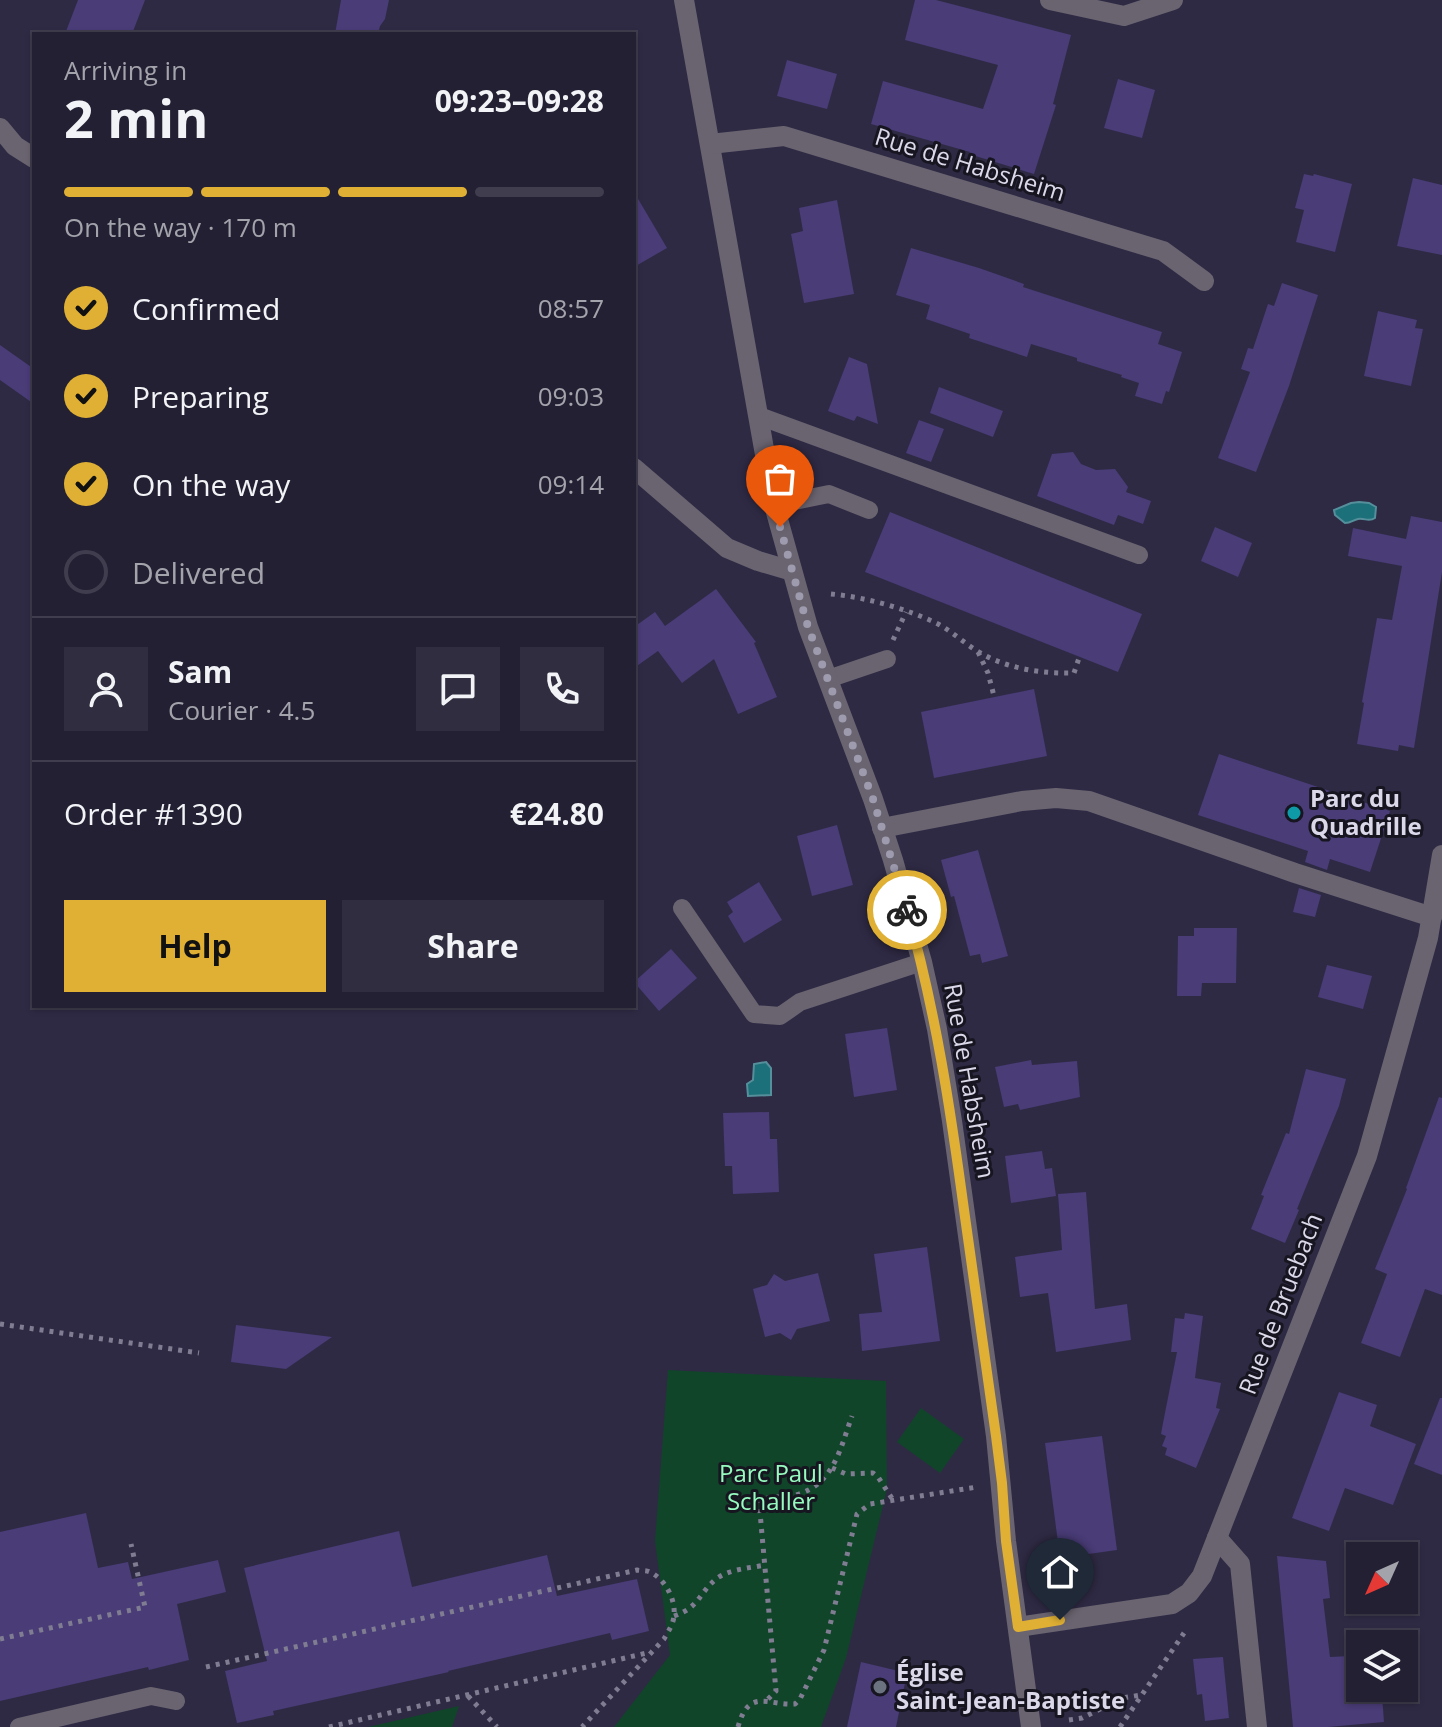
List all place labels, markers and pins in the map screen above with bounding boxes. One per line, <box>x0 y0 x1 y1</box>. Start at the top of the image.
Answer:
pin <box>746 445 814 527</box>
place label: Parc du Quadrille <box>1310 781 1422 842</box>
marker: Parc du Quadrille <box>1285 804 1303 822</box>
pin <box>1026 1538 1094 1620</box>
place label: Église Saint-Jean-Baptiste <box>896 1655 1125 1716</box>
marker: Église Saint-Jean-Baptiste <box>871 1678 889 1696</box>

